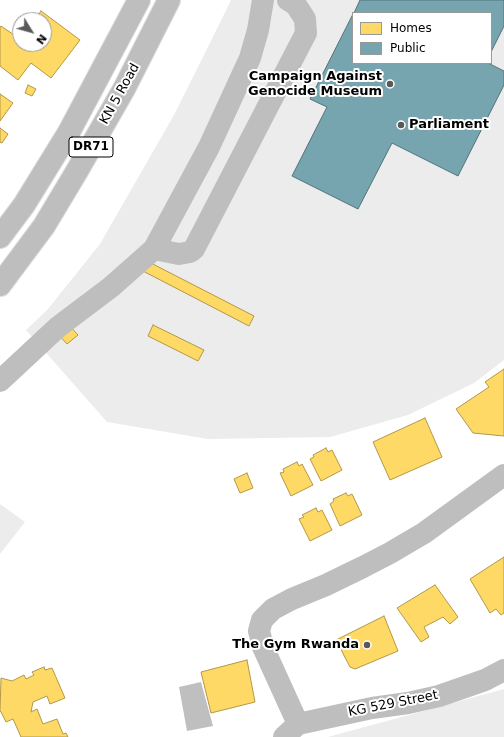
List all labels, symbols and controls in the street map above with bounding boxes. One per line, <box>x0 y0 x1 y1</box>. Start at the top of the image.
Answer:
north arrow <box>12 12 52 52</box>
legend <box>352 12 492 64</box>
text: Homes <box>390 21 432 35</box>
text: N <box>33 31 49 47</box>
text: Public <box>390 41 426 55</box>
street label: KN 5 Road <box>97 61 143 127</box>
place label: Campaign Against Genocide Museum <box>248 69 382 100</box>
marker: Campaign Against Genocide Museum <box>385 79 395 89</box>
place label: Parliament <box>409 117 489 133</box>
marker: Parliament <box>396 120 406 130</box>
road number: DR71 <box>69 137 113 157</box>
place label: The Gym Rwanda <box>232 637 359 653</box>
marker: The Gym Rwanda <box>362 640 372 650</box>
street label: KG 529 Street <box>347 688 439 720</box>

